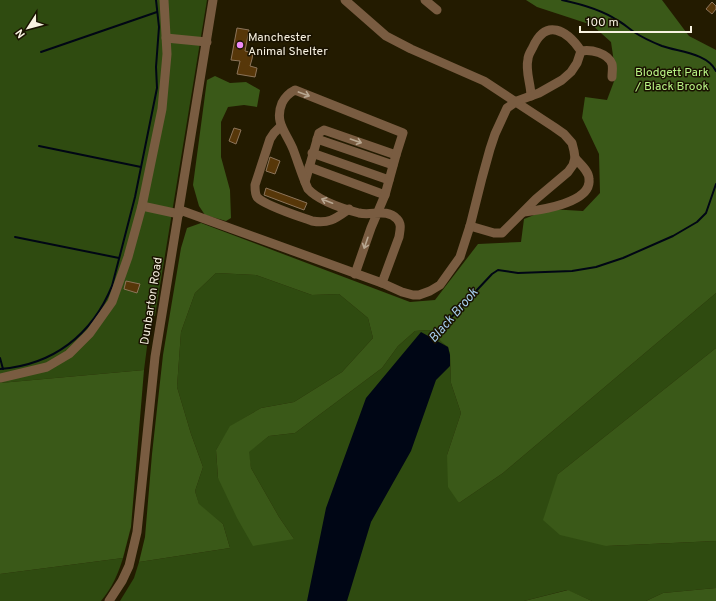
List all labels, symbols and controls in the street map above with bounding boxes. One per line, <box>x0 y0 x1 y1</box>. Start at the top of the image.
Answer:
north arrow <box>8 8 48 48</box>
scale bar <box>580 8 691 34</box>
text: 100 m <box>586 15 619 31</box>
text: N <box>13 26 29 41</box>
place label: Manchester Animal Shelter <box>248 30 328 60</box>
marker: Manchester Animal Shelter <box>235 40 245 50</box>
park label: Blodgett Park / Black Brook <box>634 65 709 95</box>
one-way arrow <box>298 90 310 98</box>
one-way arrow <box>349 137 361 145</box>
one-way arrow <box>322 197 334 205</box>
one-way arrow <box>361 237 369 249</box>
street label: Dunbarton Road <box>137 256 167 346</box>
water label: Black Brook <box>426 285 482 347</box>

